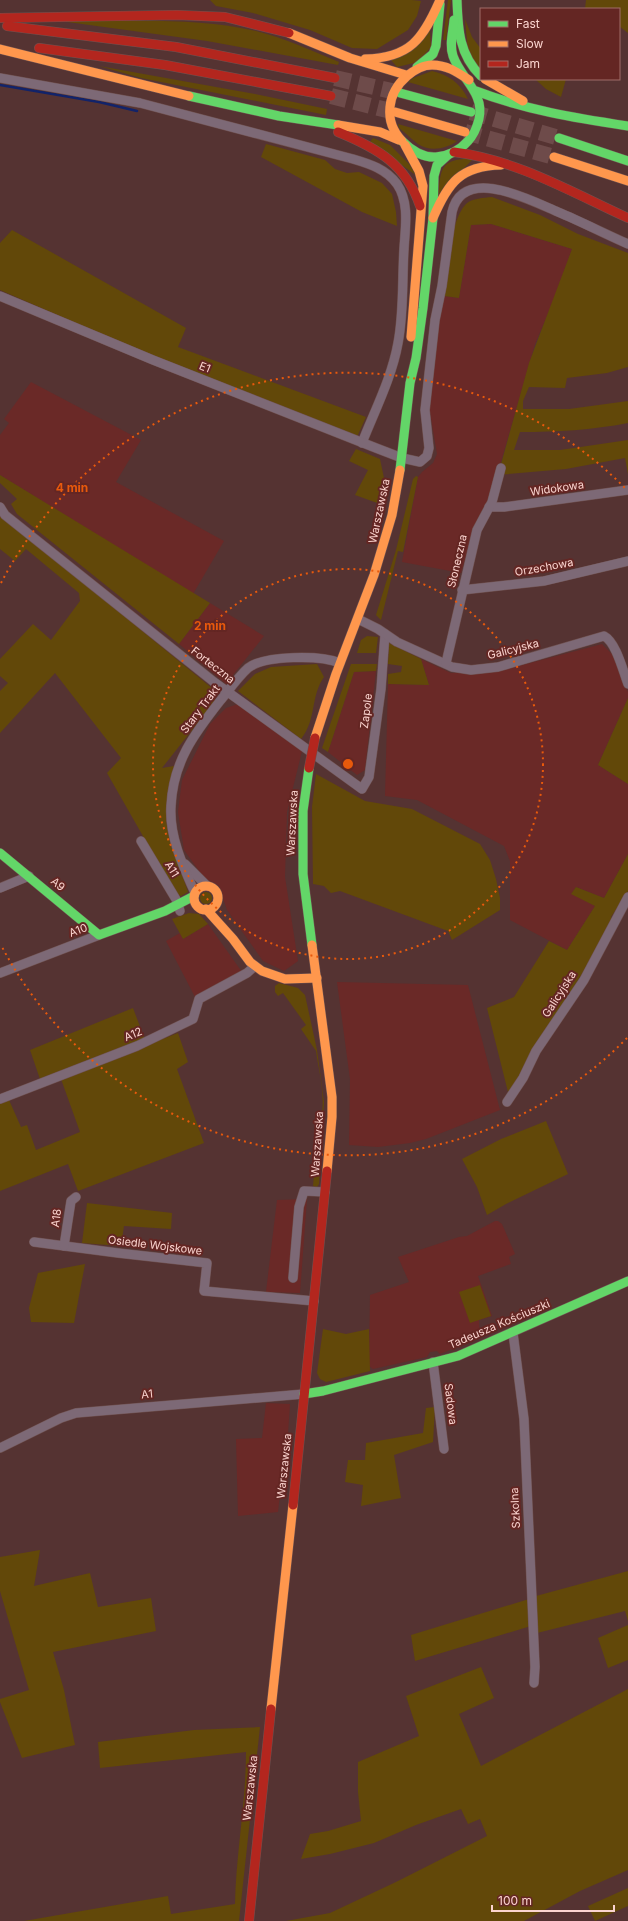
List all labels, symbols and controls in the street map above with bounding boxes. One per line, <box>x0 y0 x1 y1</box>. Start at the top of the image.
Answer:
legend <box>480 8 620 80</box>
text: Fast <box>516 16 540 31</box>
text: Slow <box>516 36 544 51</box>
text: Jam <box>516 56 540 71</box>
street label: E1 <box>197 358 213 376</box>
street label: Warszawska <box>365 477 393 545</box>
street label: Widokowa <box>529 477 585 499</box>
text: 4 min <box>56 480 88 495</box>
street label: Słoneczna <box>444 533 470 589</box>
street label: Orzechowa <box>514 555 574 579</box>
text: 2 min <box>194 618 226 633</box>
street label: Galicyjska <box>486 636 540 662</box>
street label: Forteczna <box>188 644 238 686</box>
street label: Stary Trakt <box>177 682 223 736</box>
street label: Zapole <box>357 693 375 729</box>
centre of rings <box>341 757 355 771</box>
street label: Warszawska <box>283 790 301 856</box>
street label: A11 <box>162 858 182 880</box>
street label: A9 <box>48 874 68 894</box>
street label: A10 <box>67 920 89 940</box>
street label: Galicyjska <box>539 968 579 1020</box>
street label: A12 <box>122 1024 144 1044</box>
street label: Warszawska <box>308 1111 326 1177</box>
street label: A18 <box>48 1208 64 1228</box>
street label: Osiedle Wojskowe <box>107 1232 203 1258</box>
street label: Tadeusza Kościuszki <box>446 1296 552 1352</box>
street label: Sadowa <box>442 1383 460 1425</box>
street label: A1 <box>141 1387 153 1401</box>
street label: Warszawska <box>274 1433 294 1499</box>
street label: Szkolna <box>507 1487 523 1529</box>
street label: Warszawska <box>240 1755 260 1821</box>
scale bar <box>492 1887 614 1913</box>
text: 100 m <box>498 1893 532 1908</box>

